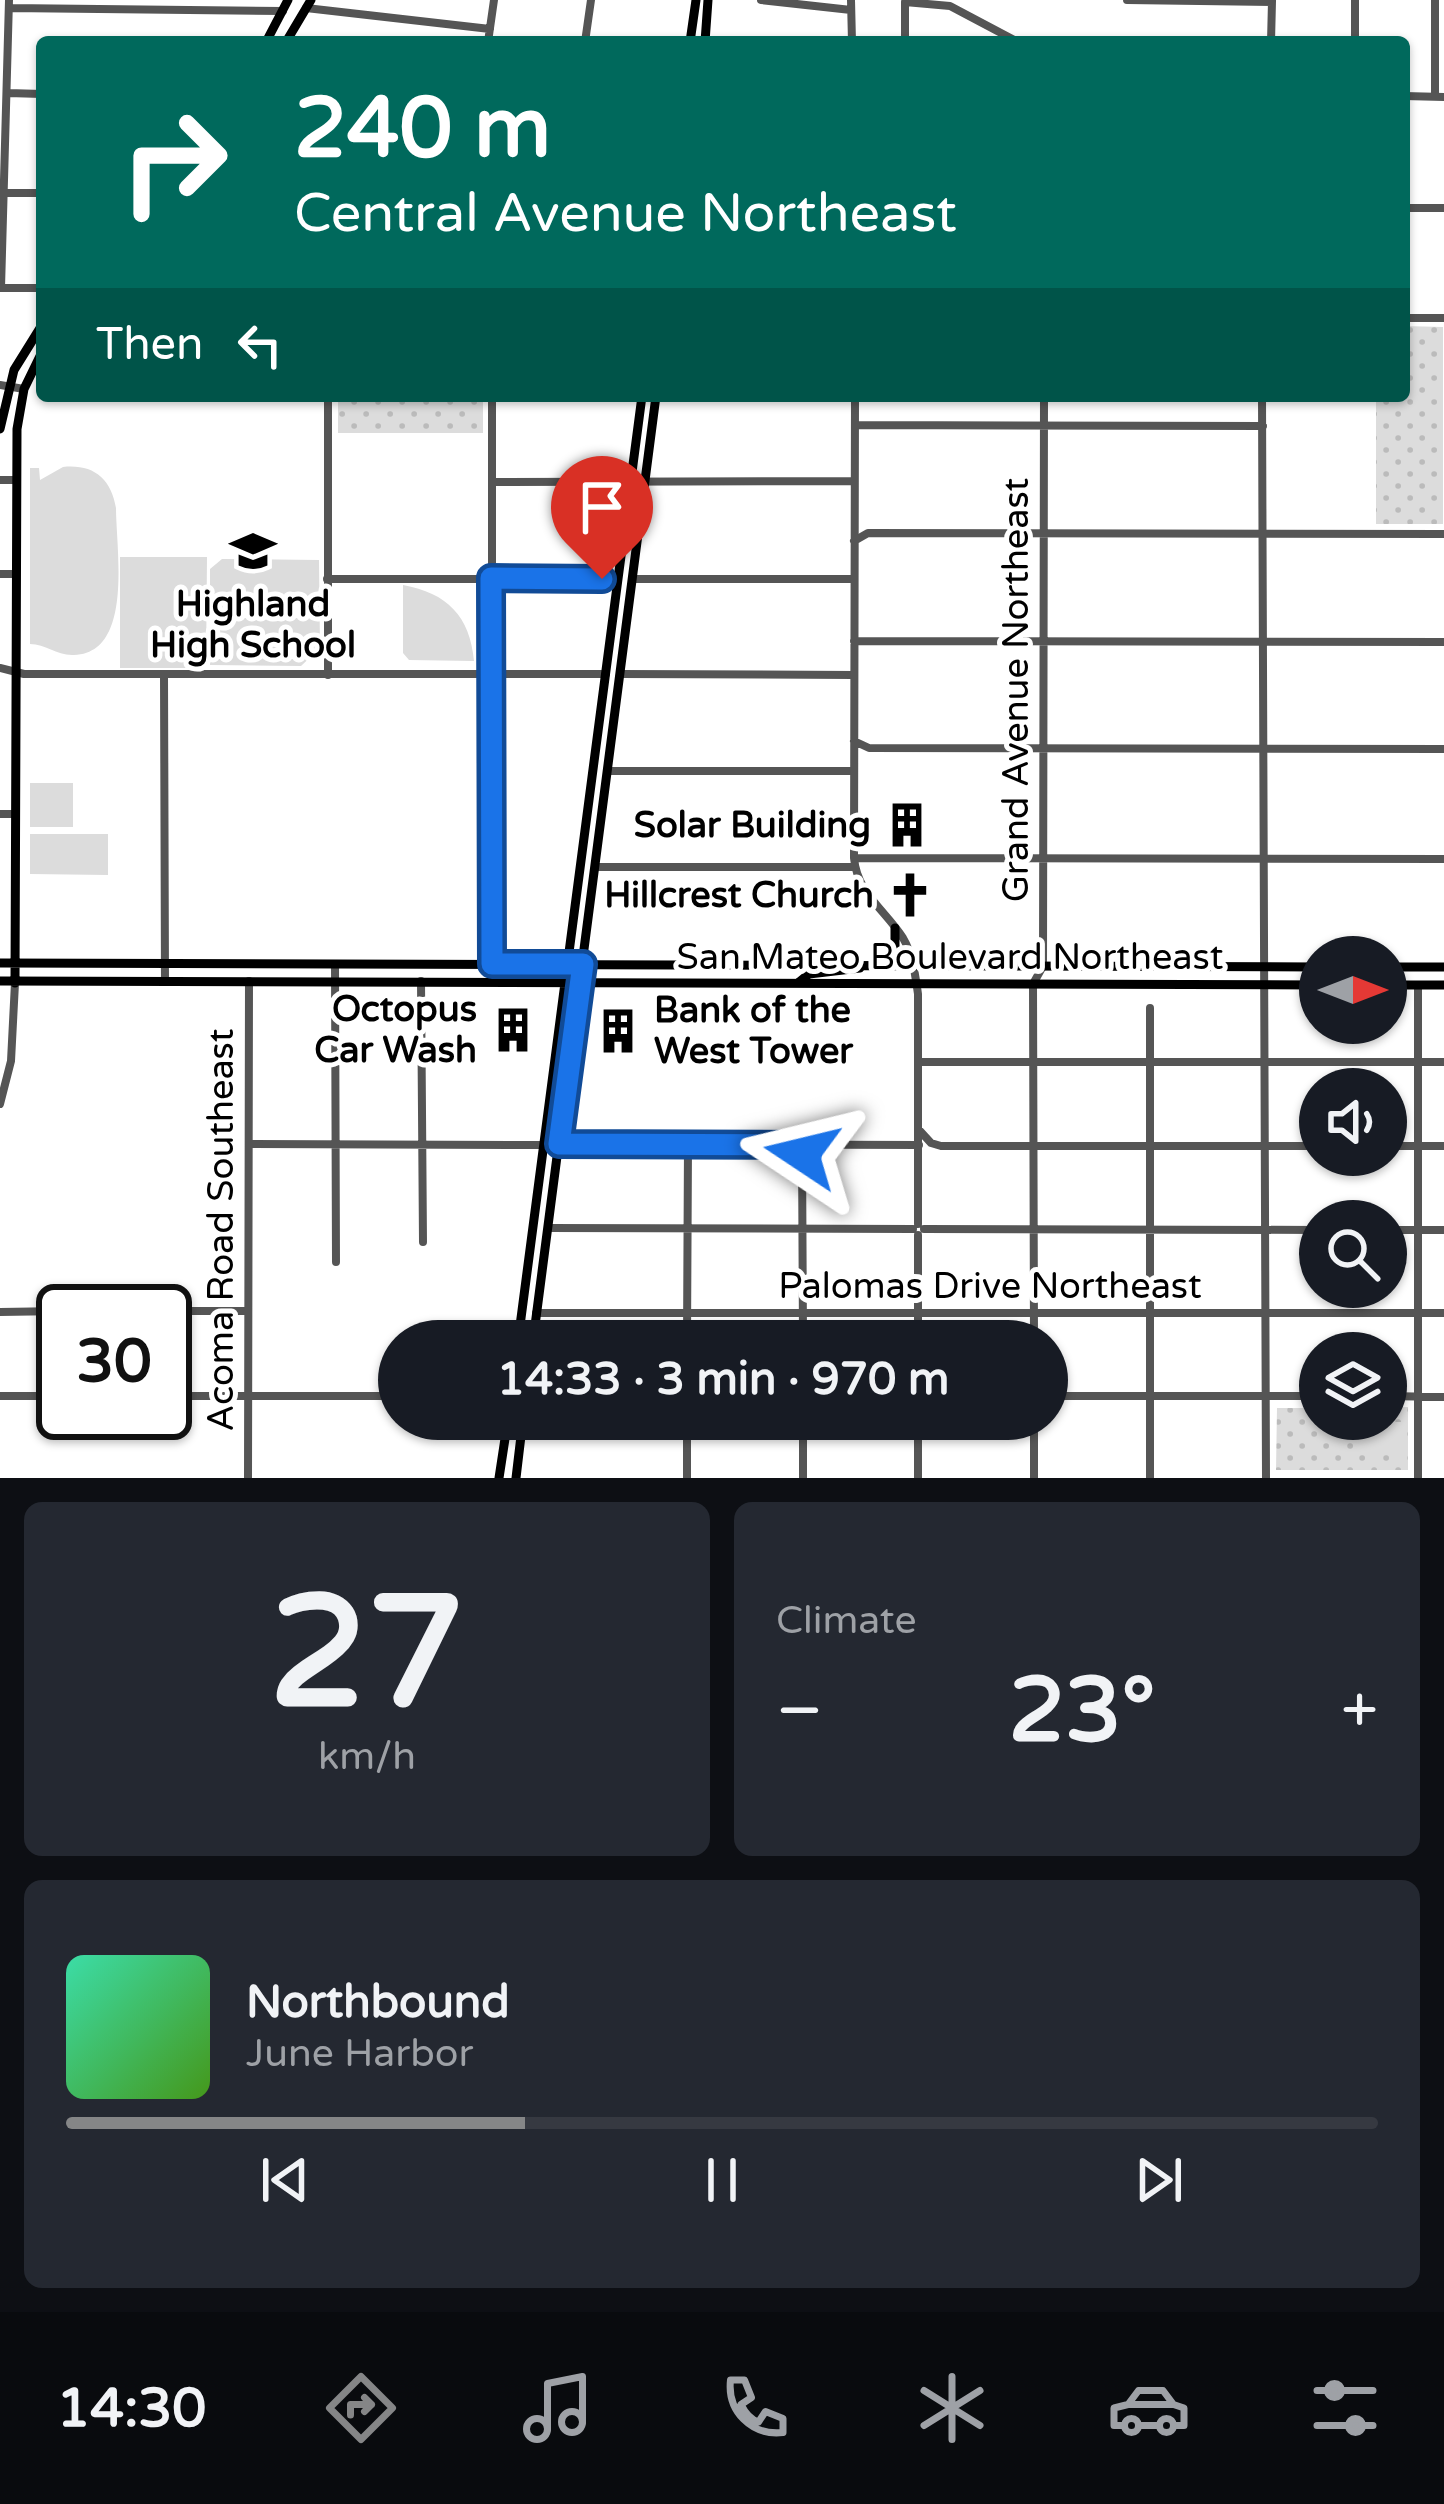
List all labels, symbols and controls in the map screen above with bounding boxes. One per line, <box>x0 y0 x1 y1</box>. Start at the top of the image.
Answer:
text: 240 m <box>294 79 551 180</box>
icon: right <box>96 84 252 240</box>
text: Central Avenue Northeast <box>294 181 957 246</box>
icon: left <box>227 312 293 378</box>
text: Then <box>96 318 203 372</box>
pin <box>551 456 653 579</box>
icon: arrive <box>569 474 635 540</box>
street label: Grand Avenue Northeast <box>995 478 1038 902</box>
school or university icon: Highland High School <box>228 526 278 576</box>
place label: Highland High School <box>150 583 356 667</box>
building icon: Solar Building <box>882 800 932 850</box>
place label: Solar Building <box>634 804 871 847</box>
church icon: Hillcrest Church <box>885 870 935 920</box>
place label: Hillcrest Church <box>604 874 874 917</box>
street label: San Mateo Boulevard Northeast <box>677 936 1223 979</box>
north arrow <box>1299 936 1407 1044</box>
map controls <box>1299 936 1407 1440</box>
place label: Octopus Car Wash <box>314 988 477 1072</box>
place label: Bank of the West Tower <box>654 989 854 1073</box>
building icon: Octopus Car Wash <box>488 1005 538 1055</box>
building icon: Bank of the West Tower <box>593 1006 643 1056</box>
street label: Acoma Road Southeast <box>200 1029 243 1431</box>
button: sound <box>1299 1068 1407 1176</box>
position arrow <box>739 1091 865 1217</box>
button: search <box>1299 1200 1407 1308</box>
street label: Palomas Drive Northeast <box>778 1265 1202 1308</box>
speed limit sign: 30 <box>36 1284 192 1440</box>
button: layers <box>1299 1332 1407 1440</box>
text: 14:33 · 3 min · 970 m <box>497 1353 949 1407</box>
text: 27 <box>269 1561 465 1749</box>
text: Climate <box>776 1597 916 1644</box>
text: 23° <box>1008 1657 1155 1766</box>
text: − <box>776 1671 823 1751</box>
text: + <box>1341 1671 1378 1751</box>
text: km/h <box>318 1733 416 1780</box>
text: Northbound <box>246 1976 510 2030</box>
text: June Harbor <box>246 2030 473 2077</box>
icon: previous <box>252 2147 318 2213</box>
icon: pause <box>689 2147 755 2213</box>
icon: next <box>1126 2147 1192 2213</box>
icon: directions <box>319 2366 403 2450</box>
icon: music <box>516 2366 600 2450</box>
icon: phone <box>713 2366 797 2450</box>
icon: climate <box>910 2366 994 2450</box>
icon: car <box>1107 2366 1191 2450</box>
icon: filters <box>1303 2366 1387 2450</box>
text: 14:30 <box>56 2376 206 2441</box>

